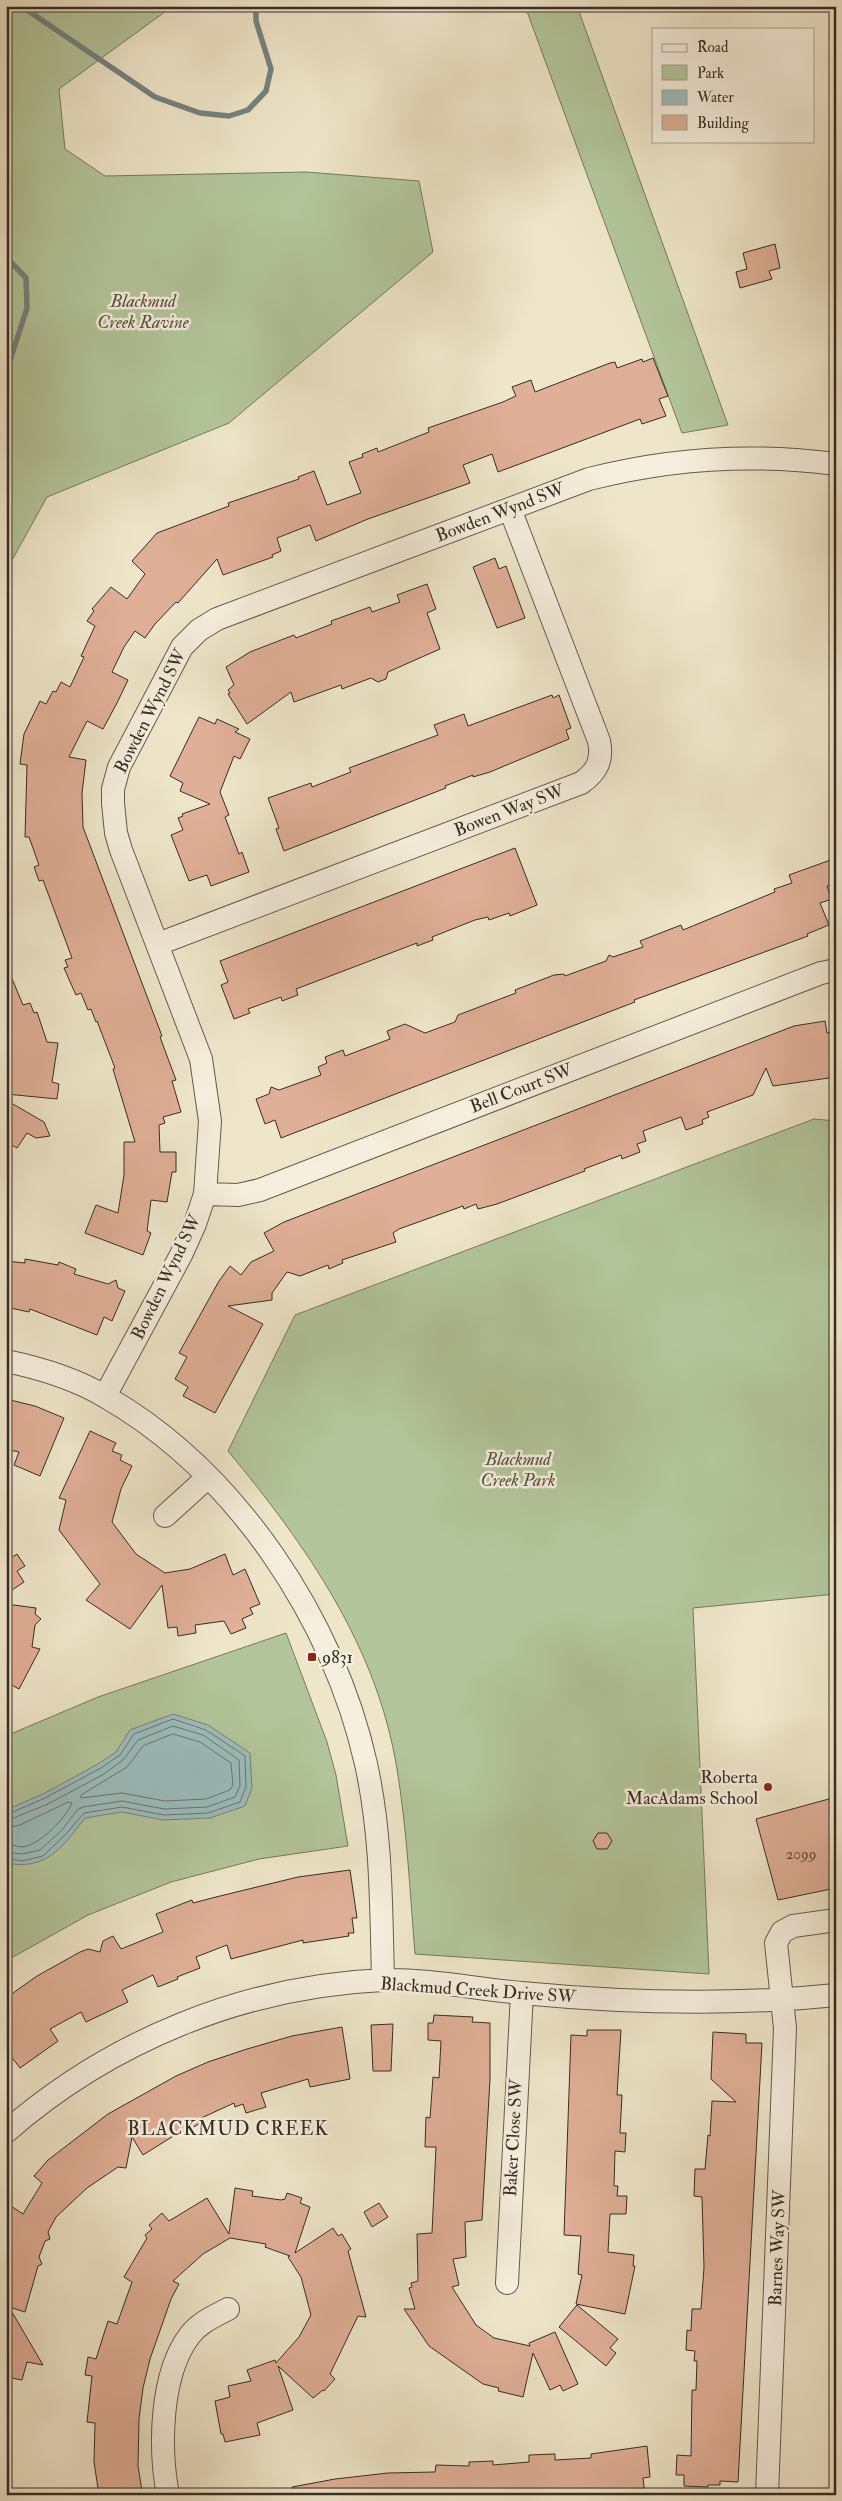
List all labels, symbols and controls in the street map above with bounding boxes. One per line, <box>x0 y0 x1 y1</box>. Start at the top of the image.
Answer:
legend <box>652 28 814 142</box>
text: Road <box>697 38 729 57</box>
text: Park <box>697 64 724 83</box>
text: Water <box>696 88 734 107</box>
text: Building <box>697 114 749 133</box>
park label: Blackmud Creek Ravine <box>97 290 190 334</box>
street label: Bowden Wynd SW <box>432 477 569 548</box>
street label: Bowden Wynd SW <box>109 645 192 777</box>
street label: Bowen Way SW <box>451 779 568 842</box>
street label: Bell Court SW <box>467 1058 576 1119</box>
street label: Bowden Wynd SW <box>126 1210 207 1344</box>
park label: Blackmud Creek Park <box>480 1448 556 1492</box>
place label: 9831 <box>320 1646 353 1669</box>
marker: 9831 <box>306 1651 318 1663</box>
place label: Roberta MacAdams School <box>626 1766 759 1810</box>
marker: Roberta MacAdams School <box>762 1781 774 1793</box>
house number: 2099 <box>786 1845 816 1864</box>
street label: Blackmud Creek Drive SW <box>380 1972 577 2009</box>
street label: Baker Close SW <box>499 2078 528 2197</box>
district label: BLACKMUD CREEK <box>127 2117 329 2141</box>
street label: Barnes Way SW <box>764 2189 791 2307</box>

